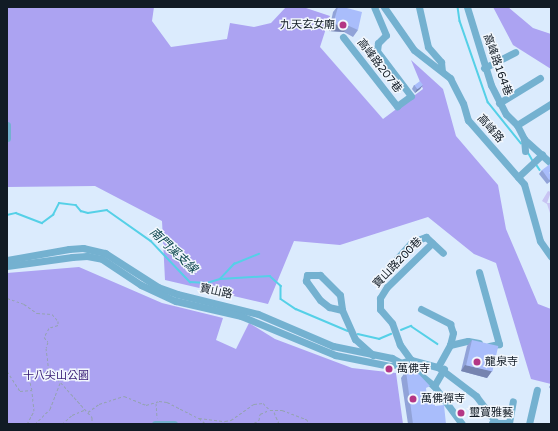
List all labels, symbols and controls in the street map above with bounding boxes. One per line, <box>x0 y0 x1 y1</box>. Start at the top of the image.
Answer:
place label: 九天玄女廟 <box>280 18 335 32</box>
marker: 九天玄女廟 <box>338 20 348 30</box>
street label: 高峰路164巷 <box>480 32 514 98</box>
street label: 高峰路207巷 <box>354 36 404 96</box>
street label: 高峰路 <box>474 112 506 146</box>
water label: 南門溪支線 <box>146 225 200 277</box>
street label: 寶山路200巷 <box>371 235 425 291</box>
street label: 寶山路 <box>198 282 234 302</box>
place label: 龍泉寺 <box>485 355 518 369</box>
marker: 龍泉寺 <box>472 357 482 367</box>
place label: 萬佛寺 <box>397 362 430 376</box>
marker: 萬佛寺 <box>384 364 394 374</box>
park label: 十八尖山公園 <box>23 369 89 383</box>
place label: 萬佛禪寺 <box>421 392 465 406</box>
marker: 萬佛禪寺 <box>408 394 418 404</box>
place label: 璽寶雅藝 <box>469 406 513 420</box>
marker: 璽寶雅藝 <box>456 408 466 418</box>

